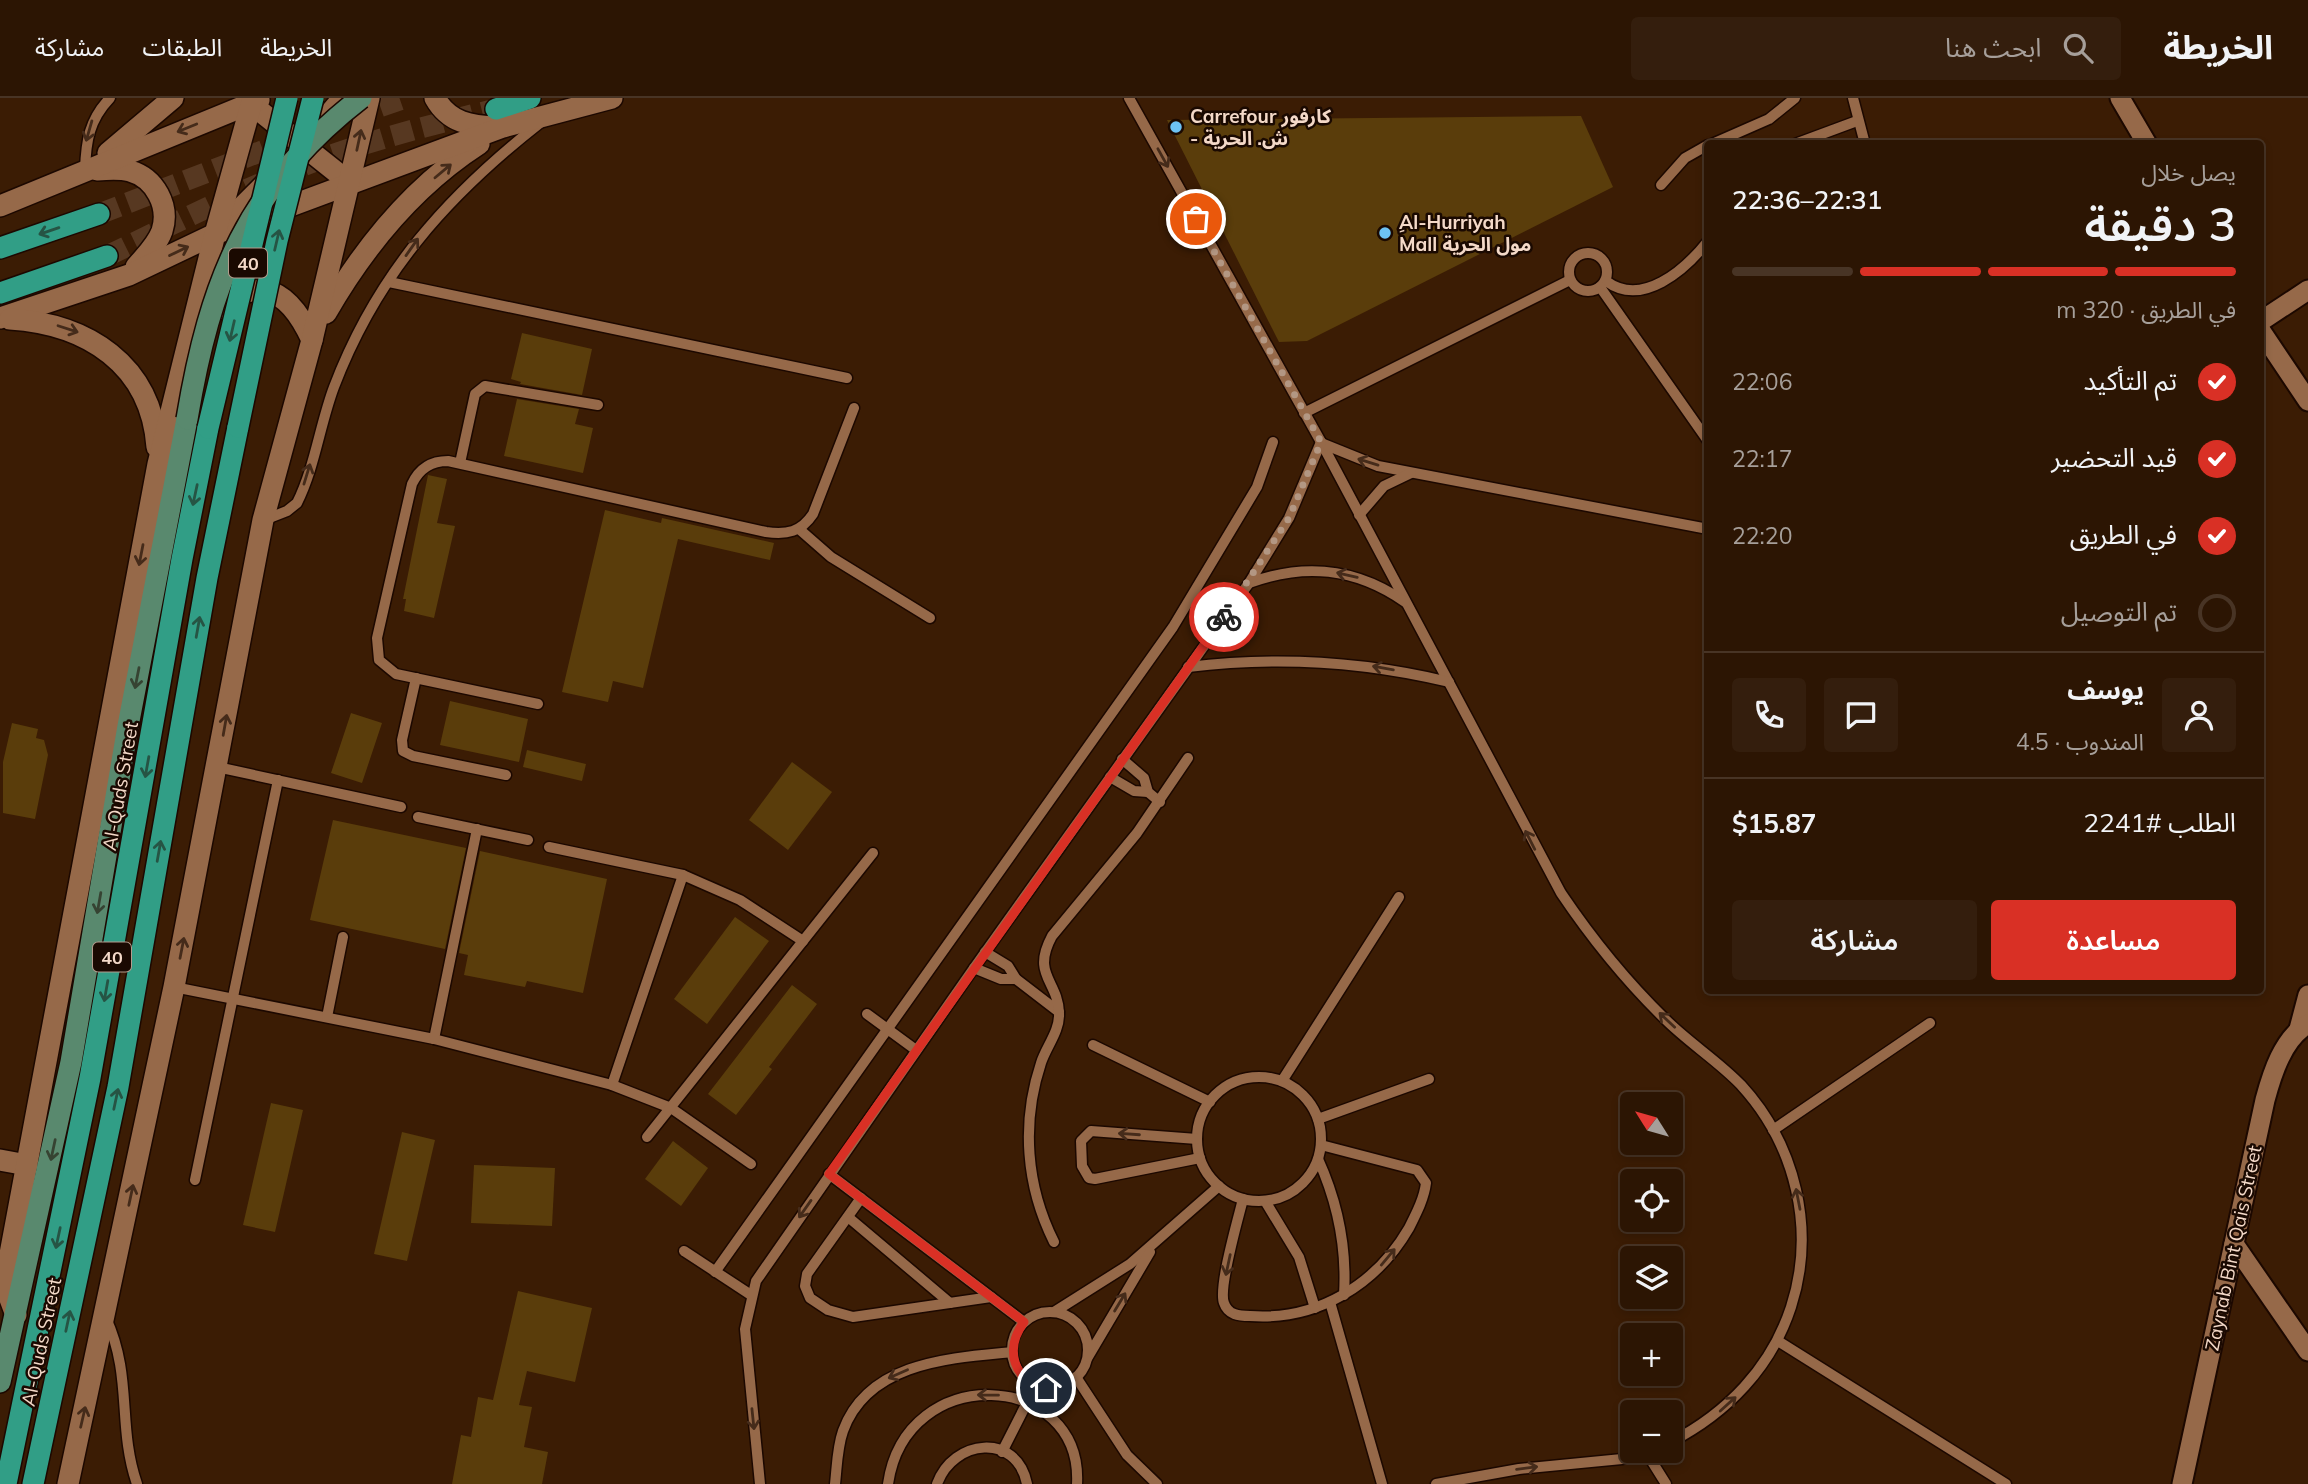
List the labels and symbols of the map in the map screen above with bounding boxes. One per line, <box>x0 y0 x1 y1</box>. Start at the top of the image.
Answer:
place label: Carrefour كارفور - ش. الحرية <box>1190 104 1331 150</box>
marker: Carrefour كارفور - ش. الحرية <box>1168 119 1184 135</box>
one-way arrow <box>82 120 95 142</box>
one-way arrow <box>177 123 199 136</box>
one-way arrow <box>353 129 367 152</box>
one-way arrow <box>1156 147 1170 167</box>
one-way arrow <box>433 163 451 179</box>
pin <box>1166 189 1226 249</box>
place label: ِAl-Hurriyah Mall مول الحرية <box>1399 210 1531 256</box>
marker: ِAl-Hurriyah Mall مول الحرية <box>1377 225 1393 241</box>
one-way arrow <box>39 226 61 238</box>
one-way arrow <box>271 229 284 252</box>
one-way arrow <box>405 238 419 257</box>
one-way arrow <box>168 243 189 257</box>
road number: 40 <box>229 248 267 278</box>
one-way arrow <box>224 319 238 342</box>
one-way arrow <box>56 324 78 337</box>
one-way arrow <box>1357 455 1379 468</box>
one-way arrow <box>301 464 314 486</box>
one-way arrow <box>187 483 201 506</box>
one-way arrow <box>134 543 147 566</box>
one-way arrow <box>1336 568 1359 581</box>
courier <box>1189 582 1259 652</box>
one-way arrow <box>192 616 205 639</box>
one-way arrow <box>1372 661 1395 674</box>
one-way arrow <box>130 666 143 689</box>
one-way arrow <box>219 714 232 737</box>
street label: Al-Quds Street <box>97 719 143 852</box>
one-way arrow <box>139 755 153 778</box>
one-way arrow <box>1523 830 1537 851</box>
one-way arrow <box>153 840 166 863</box>
one-way arrow <box>92 891 105 914</box>
one-way arrow <box>175 937 189 960</box>
road number: 40 <box>93 942 131 972</box>
one-way arrow <box>99 979 112 1002</box>
one-way arrow <box>1659 1012 1676 1029</box>
one-way arrow <box>109 1088 123 1111</box>
north arrow <box>1620 1092 1684 1155</box>
one-way arrow <box>1118 1127 1141 1140</box>
one-way arrow <box>45 1138 59 1161</box>
street label: Zaynab Bint Qais Street <box>2200 1143 2267 1353</box>
one-way arrow <box>125 1184 138 1207</box>
one-way arrow <box>1791 1188 1805 1211</box>
one-way arrow <box>798 1199 812 1218</box>
one-way arrow <box>51 1226 65 1249</box>
one-way arrow <box>1380 1248 1396 1266</box>
one-way arrow <box>1221 1253 1235 1276</box>
street label: Al-Quds Street <box>16 1275 66 1408</box>
one-way arrow <box>1113 1293 1127 1313</box>
one-way arrow <box>62 1310 76 1333</box>
pin <box>1016 1358 1076 1418</box>
one-way arrow <box>887 1368 909 1381</box>
one-way arrow <box>977 1388 1000 1402</box>
one-way arrow <box>1718 1396 1736 1412</box>
one-way arrow <box>77 1407 90 1429</box>
one-way arrow <box>747 1407 760 1430</box>
one-way arrow <box>1515 1462 1538 1475</box>

